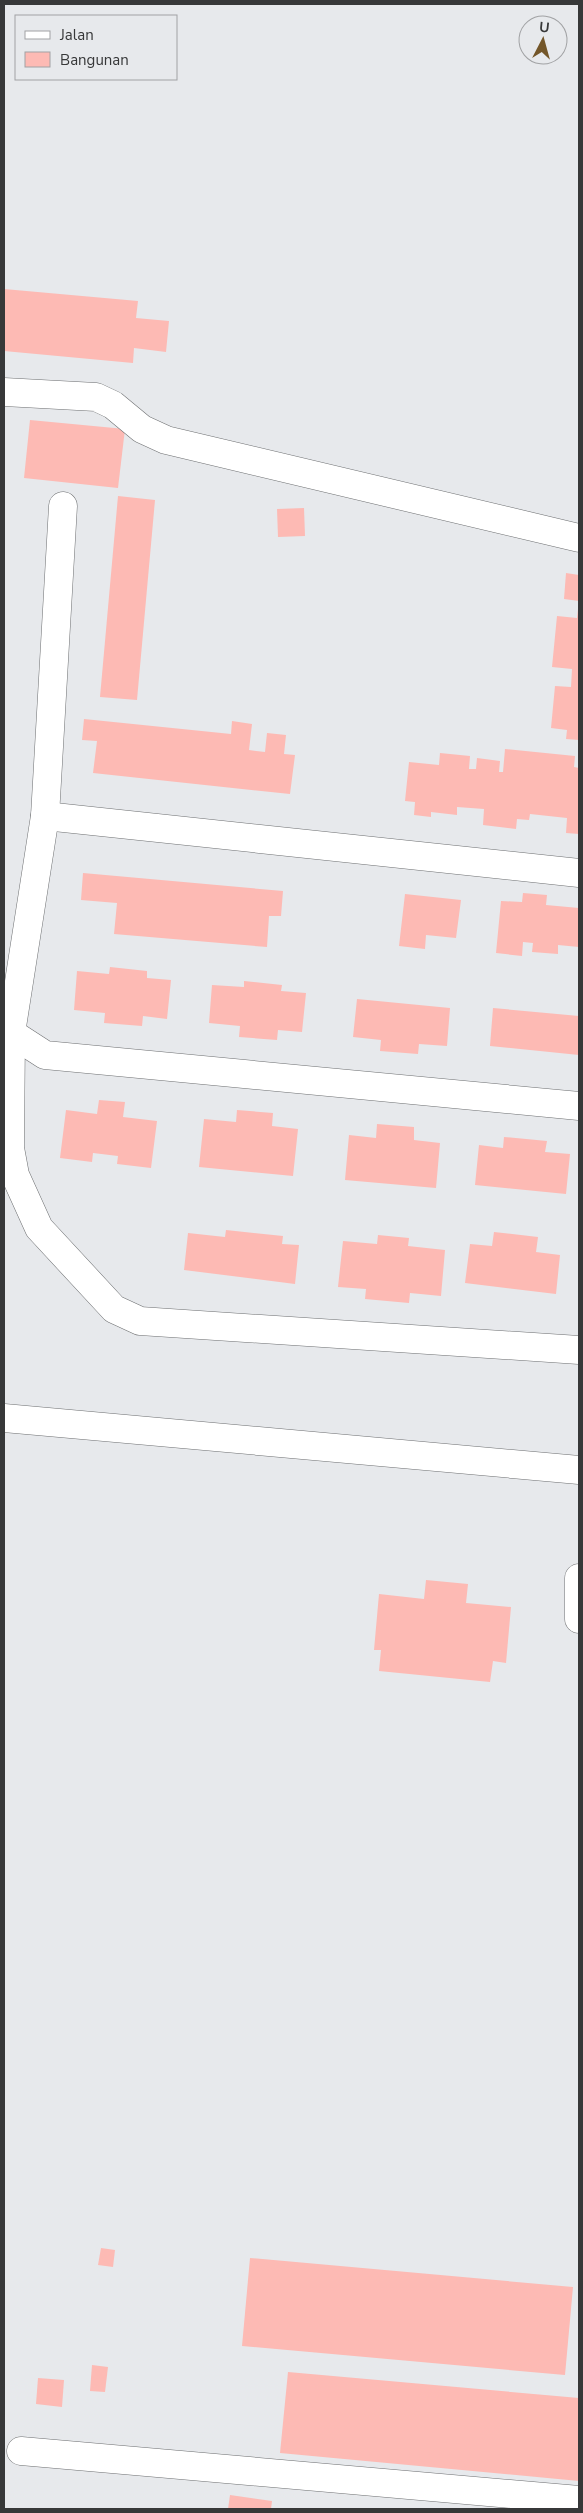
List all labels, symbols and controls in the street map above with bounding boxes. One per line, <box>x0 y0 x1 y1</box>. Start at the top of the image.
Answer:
legend <box>15 15 178 80</box>
north arrow <box>518 15 568 65</box>
text: U <box>538 18 550 38</box>
text: Jalan <box>59 25 94 45</box>
text: Bangunan <box>60 50 129 70</box>

